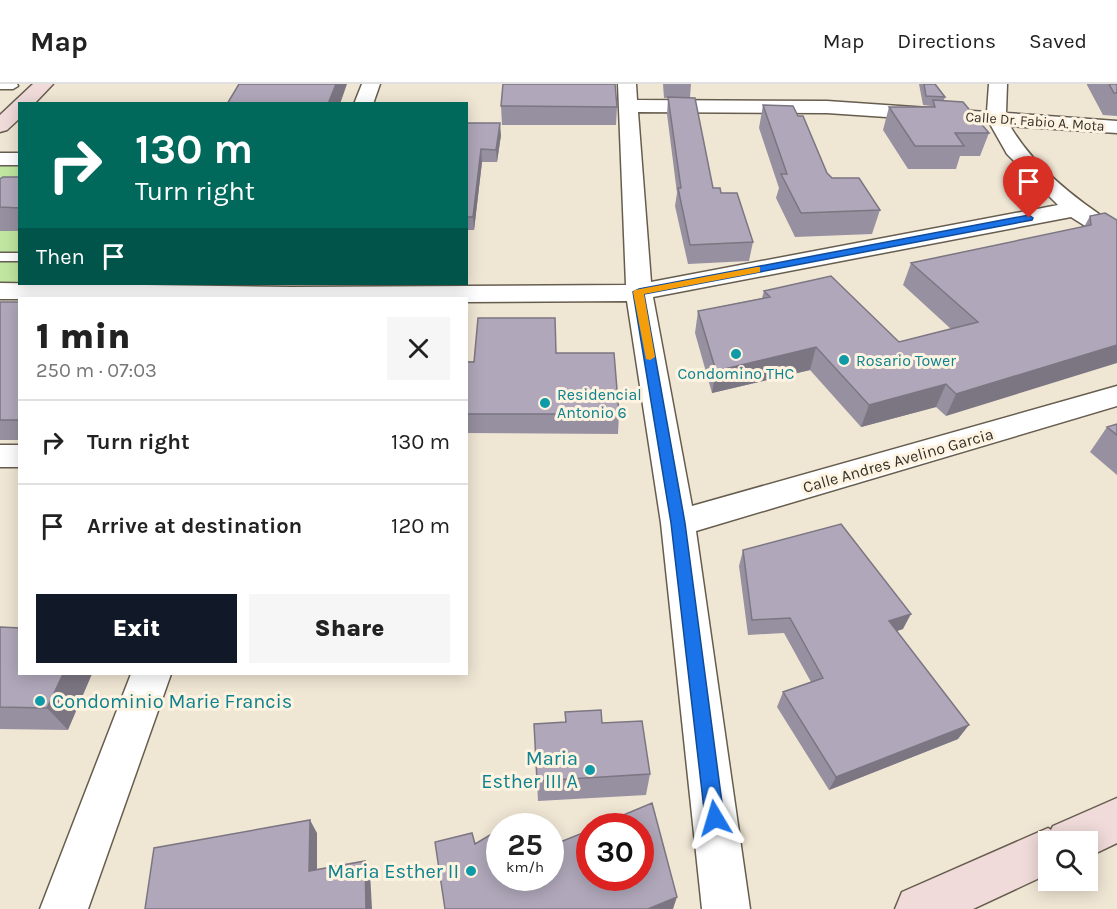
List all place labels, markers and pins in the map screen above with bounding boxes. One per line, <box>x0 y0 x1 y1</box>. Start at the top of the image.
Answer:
pin <box>1003 156 1054 218</box>
marker: Condomino THC <box>729 347 743 361</box>
place label: Rosario Tower <box>856 351 956 370</box>
marker: Rosario Tower <box>837 353 851 367</box>
place label: Condomino THC <box>678 364 795 383</box>
place label: Residencial Antonio 6 <box>557 385 642 422</box>
marker: Residencial Antonio 6 <box>538 396 552 410</box>
place label: Condominio Marie Francis <box>52 690 292 713</box>
marker: Condominio Marie Francis <box>33 694 47 708</box>
place label: Maria Esther III A <box>481 747 578 793</box>
marker: Maria Esther III A <box>583 763 597 777</box>
place label: Maria Esther II <box>327 860 459 883</box>
marker: Maria Esther II <box>464 864 478 878</box>

